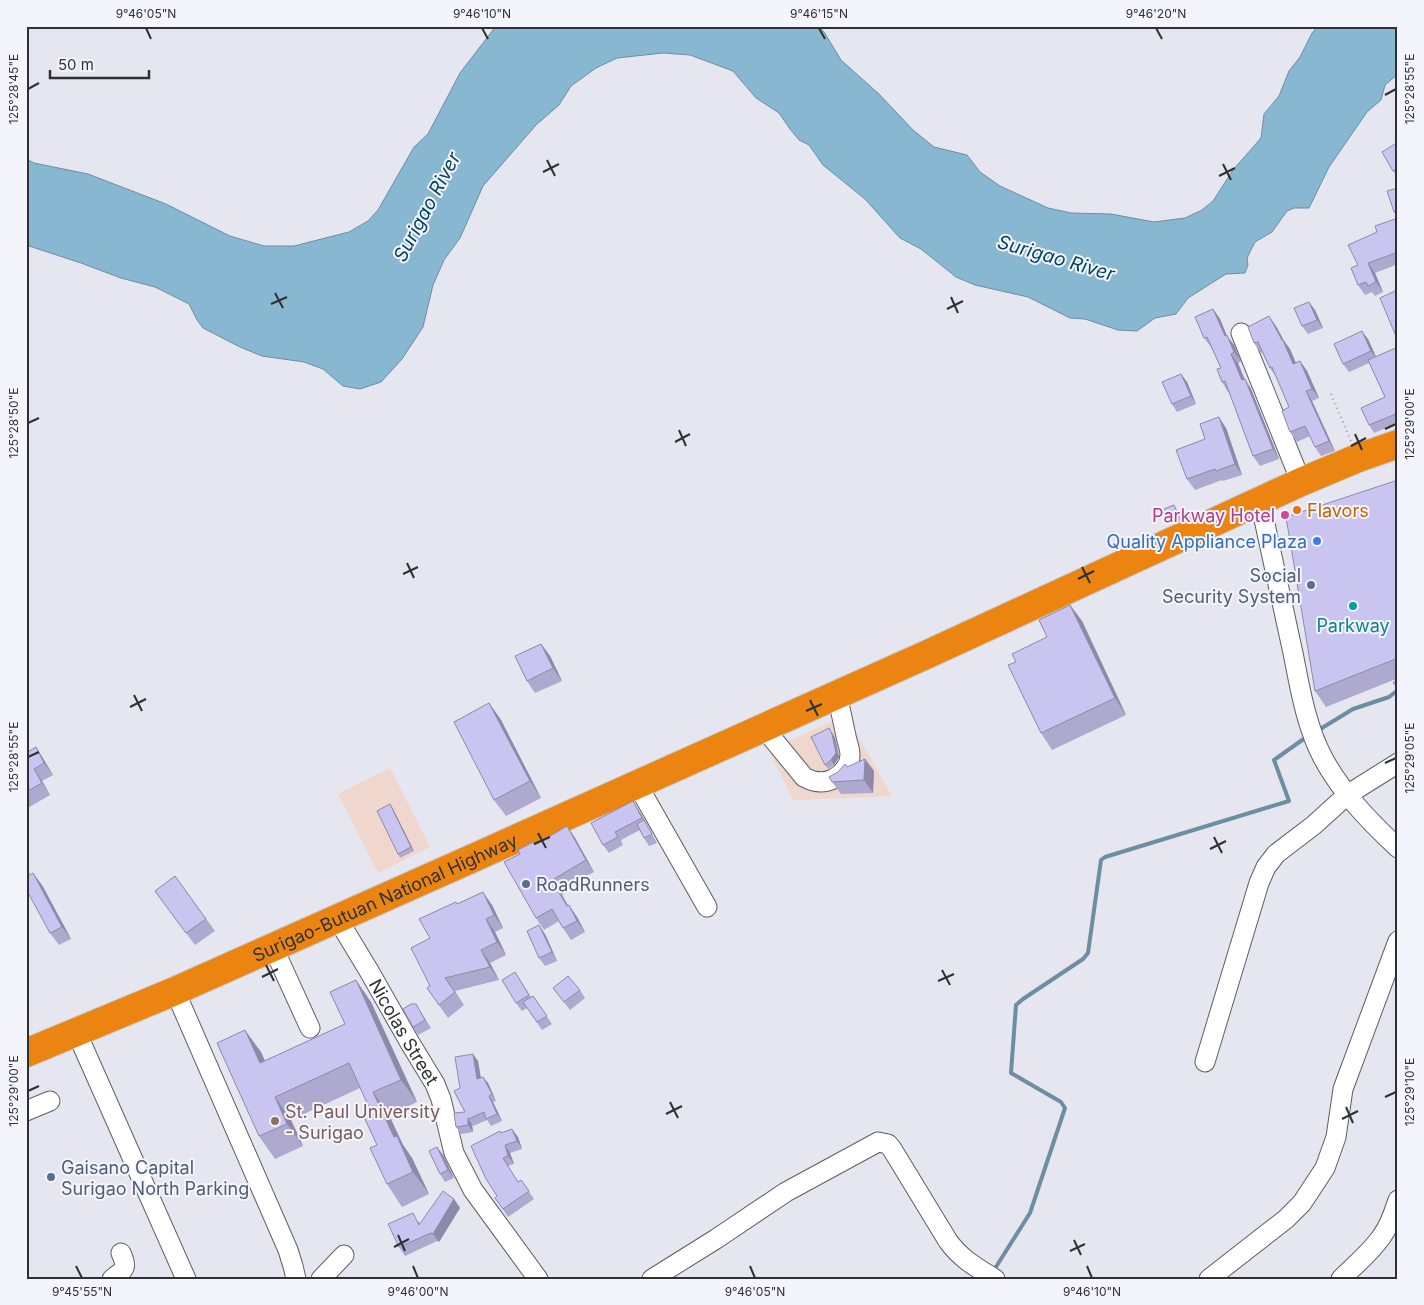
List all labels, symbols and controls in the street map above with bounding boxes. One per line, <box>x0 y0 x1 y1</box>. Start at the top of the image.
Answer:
text: 9°46'05"N <box>116 6 176 21</box>
text: 9°46'10"N <box>453 6 511 21</box>
text: 9°46'15"N <box>790 6 848 21</box>
text: 9°46'20"N <box>1126 6 1186 21</box>
scale bar <box>50 48 149 80</box>
text: 125°28'45"E <box>6 54 21 124</box>
text: 125°28'55"E <box>1402 54 1417 124</box>
text: 50 m <box>58 55 94 74</box>
water label: Surigao River <box>388 148 466 266</box>
water label: Surigao River <box>995 230 1118 286</box>
text: 125°28'50"E <box>6 388 21 458</box>
text: 125°29'00"E <box>1402 388 1417 460</box>
place label: Flavors <box>1307 500 1369 521</box>
marker: Flavors <box>1291 504 1303 516</box>
place label: Parkway Hotel <box>1152 505 1275 526</box>
marker: Parkway Hotel <box>1279 509 1291 521</box>
place label: Quality Appliance Plaza <box>1107 531 1307 552</box>
marker: Quality Appliance Plaza <box>1311 535 1323 547</box>
place label: Social Security System <box>1162 565 1301 607</box>
marker: Social Security System <box>1305 579 1317 591</box>
marker: Parkway <box>1347 600 1359 612</box>
place label: Parkway <box>1316 615 1390 636</box>
text: 125°28'55"E <box>6 722 21 792</box>
text: 125°29'05"E <box>1402 723 1417 794</box>
street label: Surigao-Butuan National Highway <box>249 829 520 966</box>
place label: RoadRunners <box>536 874 650 895</box>
marker: RoadRunners <box>520 878 532 890</box>
street label: Nicolas Street <box>365 975 443 1088</box>
text: 125°29'00"E <box>6 1055 21 1127</box>
text: 125°29'10"E <box>1402 1058 1417 1126</box>
place label: St. Paul University - Surigao <box>285 1101 440 1143</box>
marker: St. Paul University - Surigao <box>269 1115 281 1127</box>
place label: Gaisano Capital Surigao North Parking <box>61 1157 249 1199</box>
marker: Gaisano Capital Surigao North Parking <box>45 1171 57 1183</box>
text: 9°45'55"N <box>52 1284 112 1299</box>
text: 9°46'00"N <box>388 1284 448 1299</box>
text: 9°46'05"N <box>725 1284 785 1299</box>
text: 9°46'10"N <box>1063 1284 1121 1299</box>

